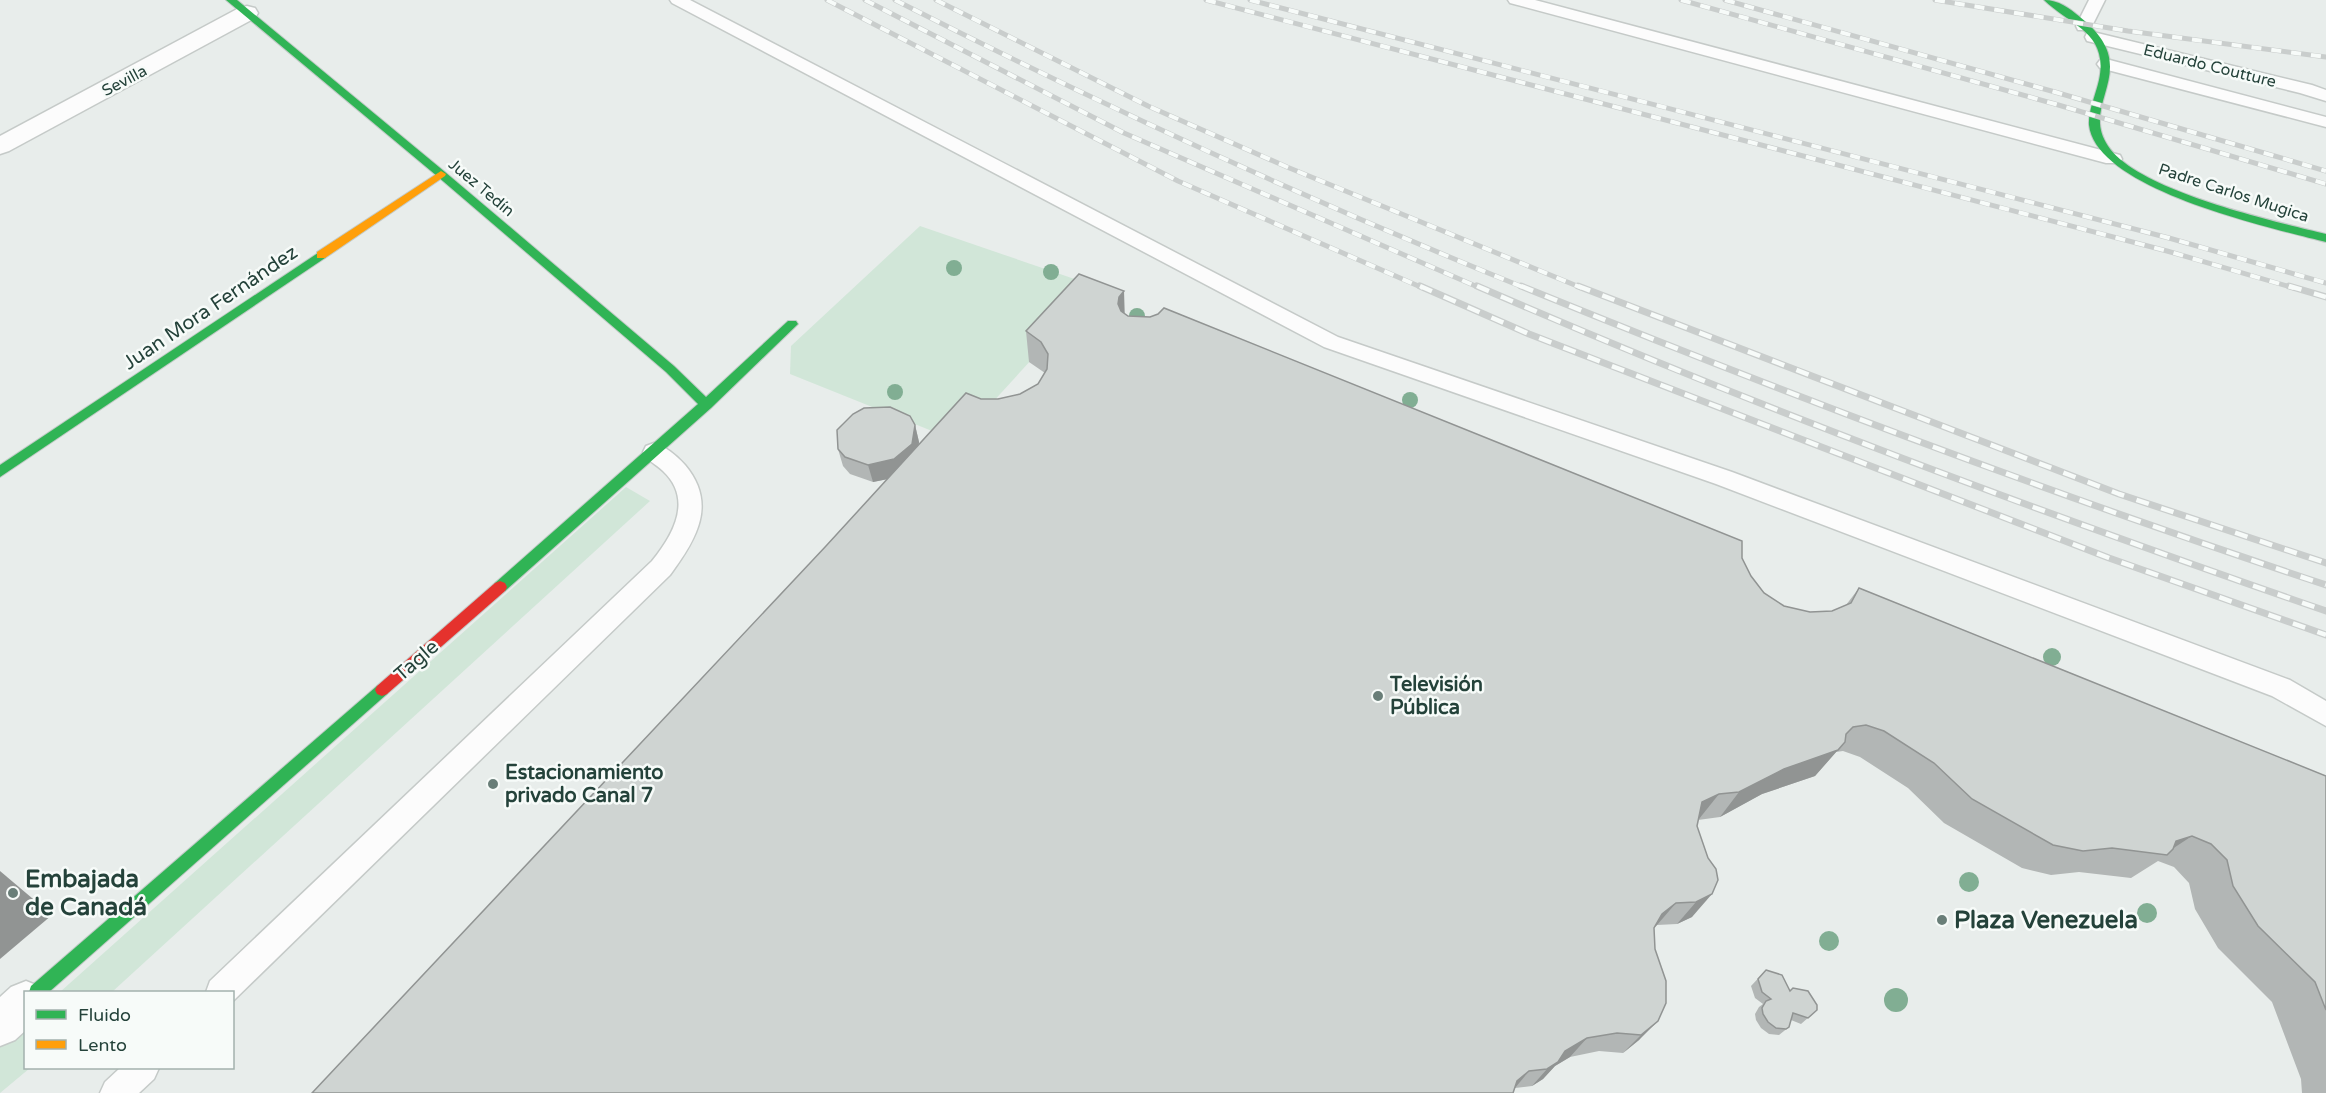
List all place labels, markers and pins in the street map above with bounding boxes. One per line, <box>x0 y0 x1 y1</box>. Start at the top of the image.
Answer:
place label: Televisión Pública <box>1389 673 1483 720</box>
marker: Televisión Pública <box>1371 689 1385 703</box>
place label: Estacionamiento privado Canal 7 <box>505 761 664 808</box>
marker: Estacionamiento privado Canal 7 <box>486 777 500 791</box>
place label: Embajada de Canadá <box>25 865 147 922</box>
marker: Embajada de Canadá <box>6 886 20 900</box>
place label: Plaza Venezuela <box>1954 906 2138 935</box>
marker: Plaza Venezuela <box>1935 913 1949 927</box>

